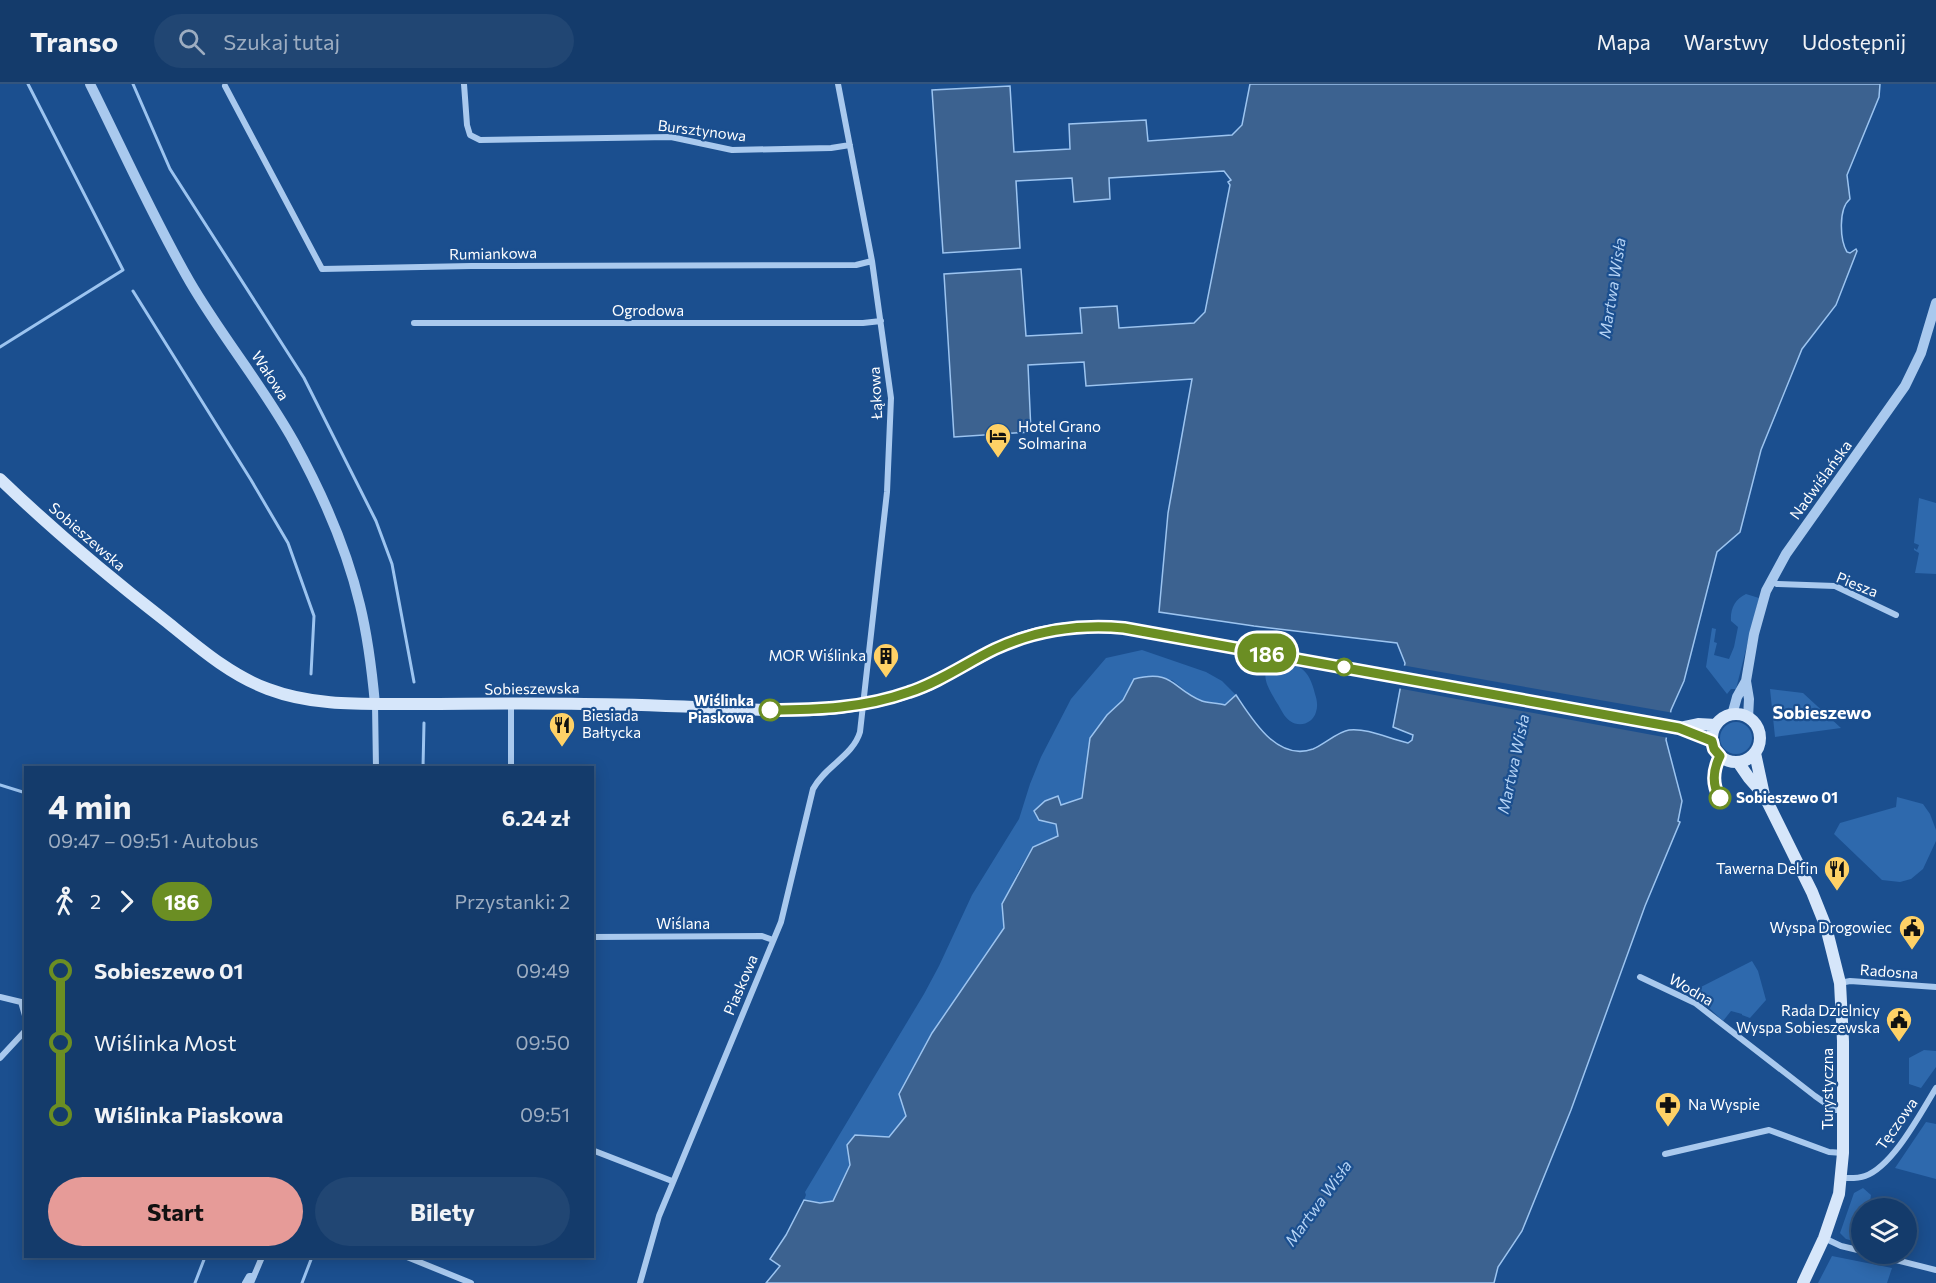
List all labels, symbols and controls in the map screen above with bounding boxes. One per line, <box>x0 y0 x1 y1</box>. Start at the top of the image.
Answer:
search box <box>154 14 574 68</box>
text: Transo <box>30 24 118 58</box>
icon: search <box>175 25 208 58</box>
text: Szukaj tutaj <box>223 28 340 55</box>
text: Mapa <box>1597 29 1651 54</box>
text: Warstwy <box>1684 29 1769 54</box>
text: Udostępnij <box>1802 29 1906 54</box>
street label: Bursztynowa <box>657 116 747 144</box>
water label: Martwa Wisła <box>1594 236 1629 340</box>
street label: Rumiankowa <box>449 243 537 263</box>
street label: Ogrodowa <box>612 301 684 319</box>
street label: Wałowa <box>248 347 293 404</box>
street label: Łąkowa <box>865 366 885 421</box>
place label: Hotel Grano Solmarina <box>1018 417 1101 452</box>
hotel icon: Hotel Grano Solmarina <box>983 421 1013 459</box>
street label: Nadwiślańska <box>1785 436 1855 523</box>
street label: Sobieszewska <box>46 498 129 574</box>
street label: Piesza <box>1834 568 1881 601</box>
line badge: 186 <box>1232 634 1302 672</box>
building icon: MOR Wiślinka <box>871 641 901 679</box>
text: 186 <box>1249 641 1285 666</box>
place label: MOR Wiślinka <box>769 646 866 664</box>
unlabelled marker <box>1335 658 1353 676</box>
street label: Sobieszewska <box>484 678 580 698</box>
place label: Wiślinka Piaskowa <box>688 691 754 726</box>
marker: Wiślinka Piaskowa <box>759 699 781 721</box>
district label: Sobieszewo <box>1773 701 1872 723</box>
place label: Biesiada Bałtycka <box>582 706 641 741</box>
restaurant icon: Biesiada Bałtycka <box>547 710 577 748</box>
water label: Martwa Wisła <box>1493 712 1532 815</box>
text: 4 min <box>48 785 132 826</box>
marker: Sobieszewo 01 <box>1709 787 1731 809</box>
place label: Sobieszewo 01 <box>1736 788 1838 806</box>
text: 6.24 zł <box>502 804 570 831</box>
text: 09:47 – 09:51 · Autobus <box>48 828 259 852</box>
restaurant icon: Tawerna Delfin <box>1822 854 1852 892</box>
place label: Tawerna Delfin <box>1716 859 1818 877</box>
icon: walk <box>48 885 81 918</box>
icon: forward <box>110 885 143 918</box>
text: 2 <box>90 889 101 913</box>
text: 186 <box>164 889 200 914</box>
text: Przystanki: 2 <box>454 889 570 913</box>
public building icon: Wyspa Drogowiec <box>1897 913 1927 951</box>
street label: Wiślana <box>656 914 710 932</box>
place label: Wyspa Drogowiec <box>1769 918 1892 936</box>
street label: Piaskowa <box>719 952 761 1018</box>
text: Sobieszewo 01 <box>94 957 244 984</box>
text: 09:49 <box>516 958 570 982</box>
street label: Radosna <box>1859 960 1919 982</box>
street label: Wodna <box>1666 969 1717 1009</box>
place label: Rada Dzielnicy Wyspa Sobieszewska <box>1736 1001 1880 1036</box>
public building icon: Rada Dzielnicy Wyspa Sobieszewska <box>1884 1005 1914 1043</box>
text: Wiślinka Most <box>94 1029 237 1056</box>
text: 09:50 <box>516 1030 570 1054</box>
street label: Turystyczna <box>1818 1048 1836 1130</box>
pharmacy icon: Na Wyspie <box>1653 1090 1683 1128</box>
street label: Tęczowa <box>1872 1094 1921 1153</box>
place label: Na Wyspie <box>1688 1095 1760 1113</box>
text: Wiślinka Piaskowa <box>94 1101 283 1128</box>
text: 09:51 <box>520 1102 570 1126</box>
water label: Martwa Wisła <box>1280 1156 1355 1249</box>
button: Start <box>48 1177 303 1246</box>
button: Bilety <box>315 1177 570 1246</box>
map controls <box>1851 1198 1917 1264</box>
button: layers <box>1851 1198 1917 1264</box>

